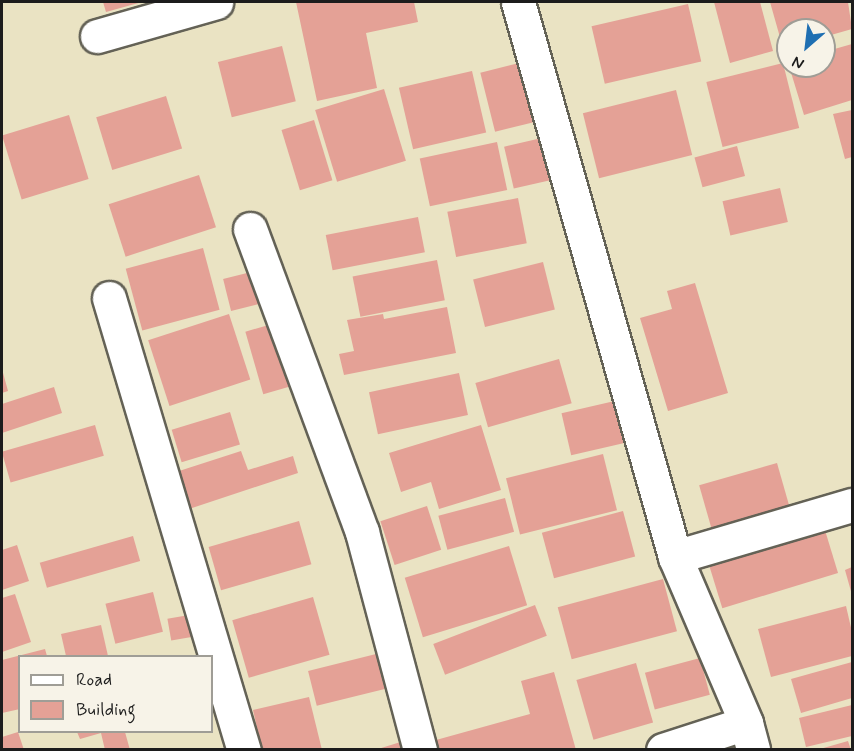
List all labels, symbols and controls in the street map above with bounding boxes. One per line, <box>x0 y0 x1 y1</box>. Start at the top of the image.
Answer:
north arrow <box>776 18 836 78</box>
text: N <box>789 51 808 74</box>
legend <box>18 655 213 733</box>
text: Road <box>76 668 112 692</box>
text: Building <box>76 698 136 722</box>

